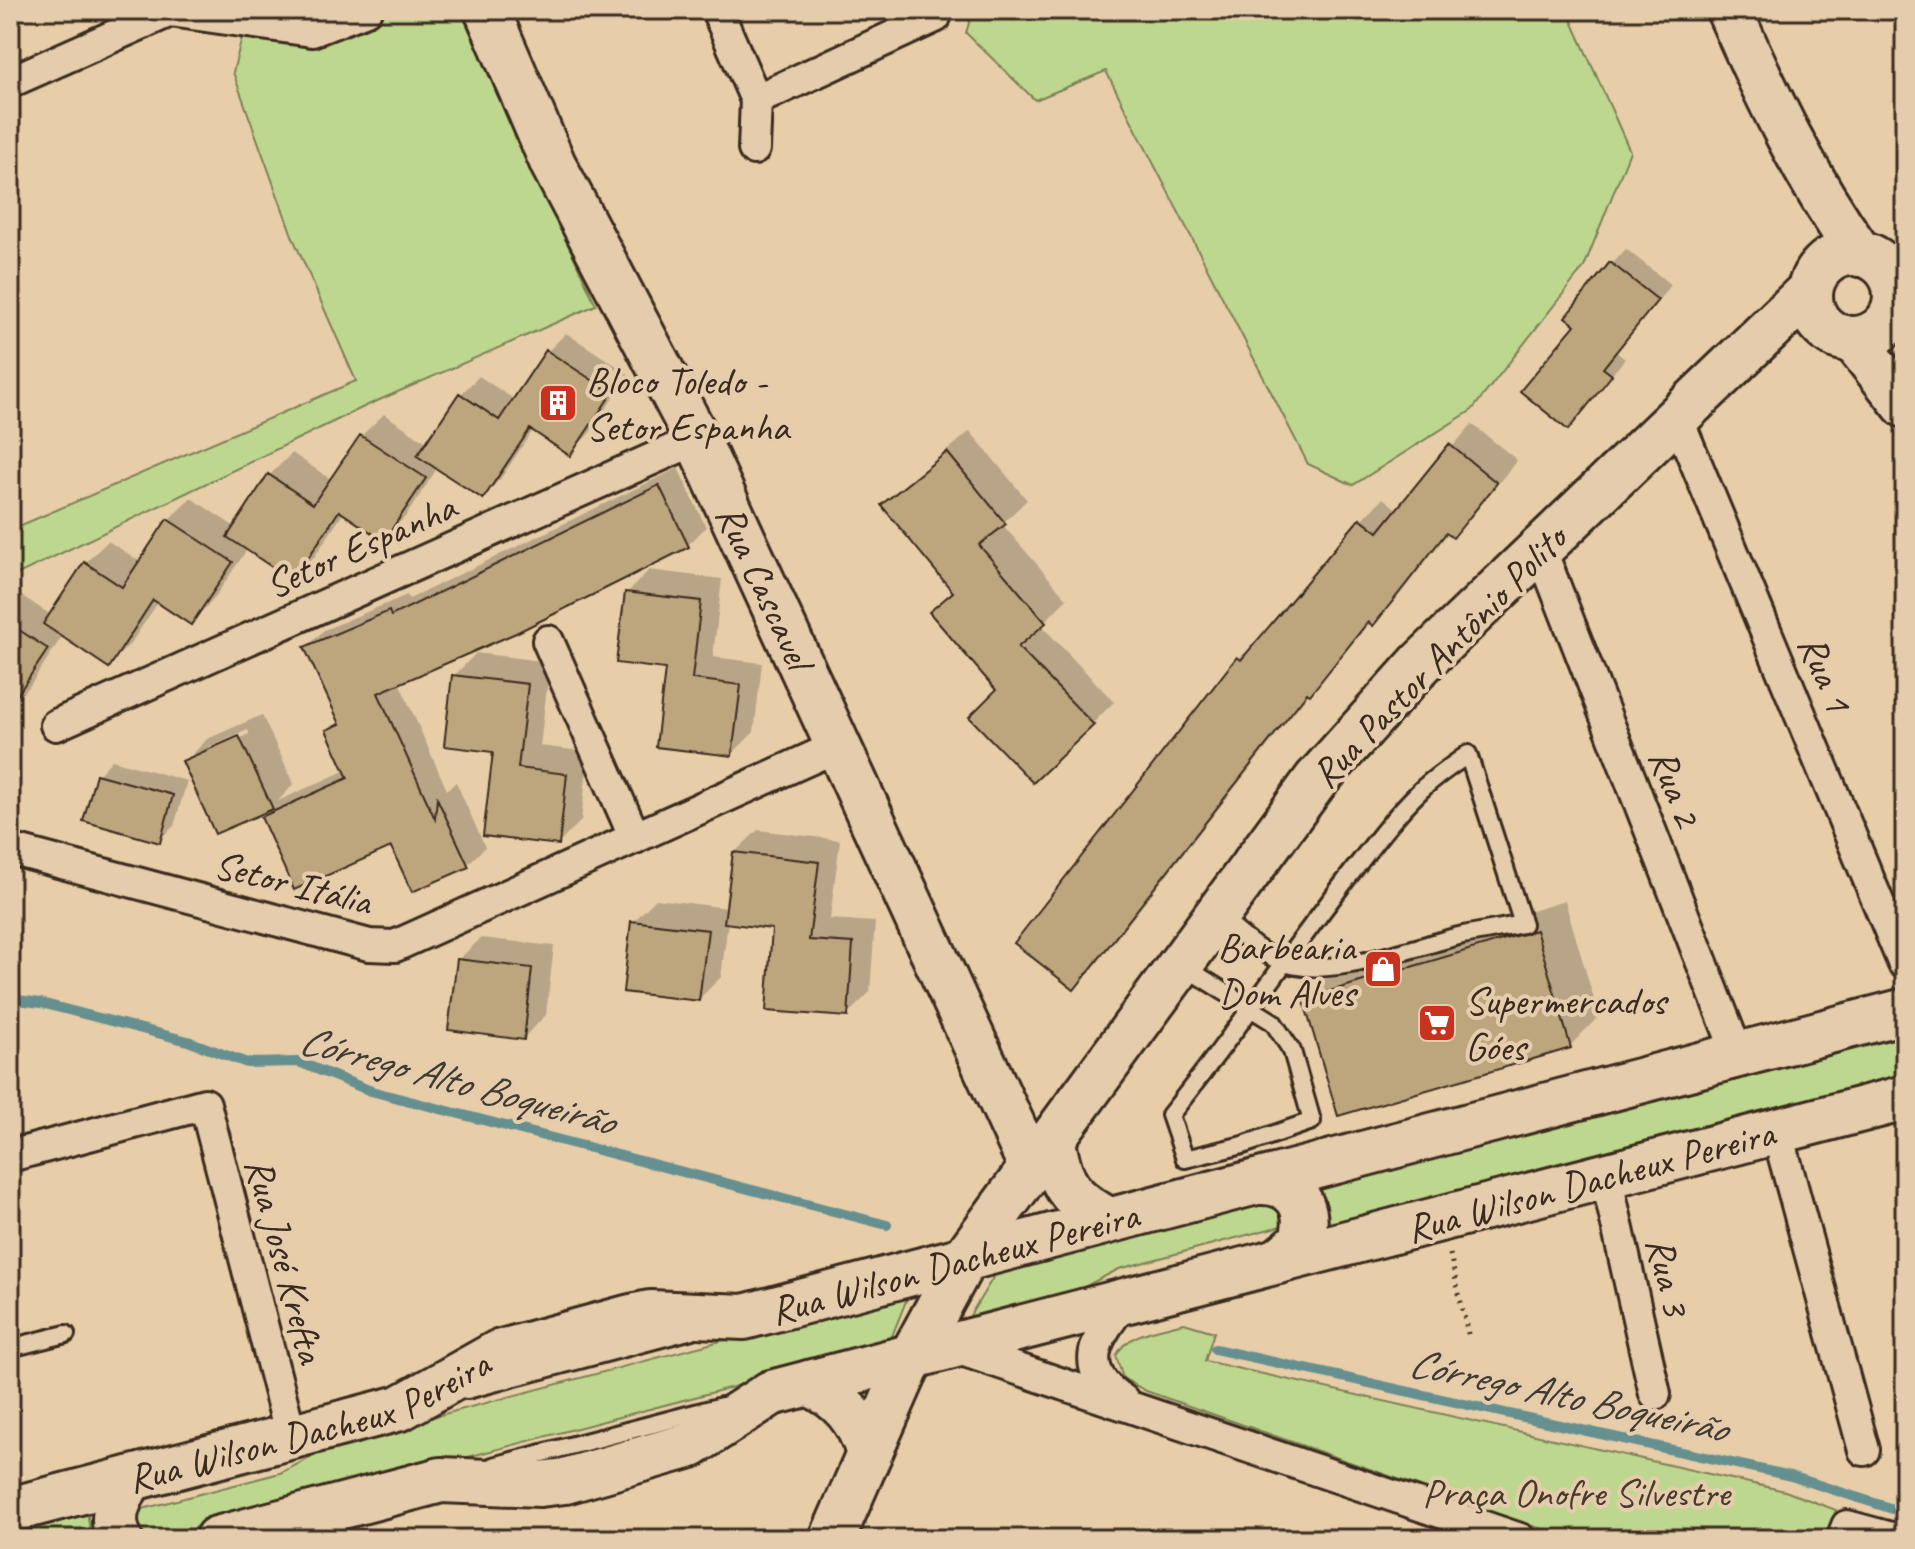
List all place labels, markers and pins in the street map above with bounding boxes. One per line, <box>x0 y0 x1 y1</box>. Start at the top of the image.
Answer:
place label: Bloco Toledo - Setor Espanha <box>586 356 792 452</box>
building icon: Bloco Toledo - Setor Espanha <box>537 382 579 424</box>
place label: Barbearia Dom Alves <box>1218 922 1358 1018</box>
shop icon: Barbearia Dom Alves <box>1362 948 1404 990</box>
place label: Supermercados Góes <box>1465 976 1669 1072</box>
supermarket icon: Supermercados Góes <box>1416 1002 1458 1044</box>

